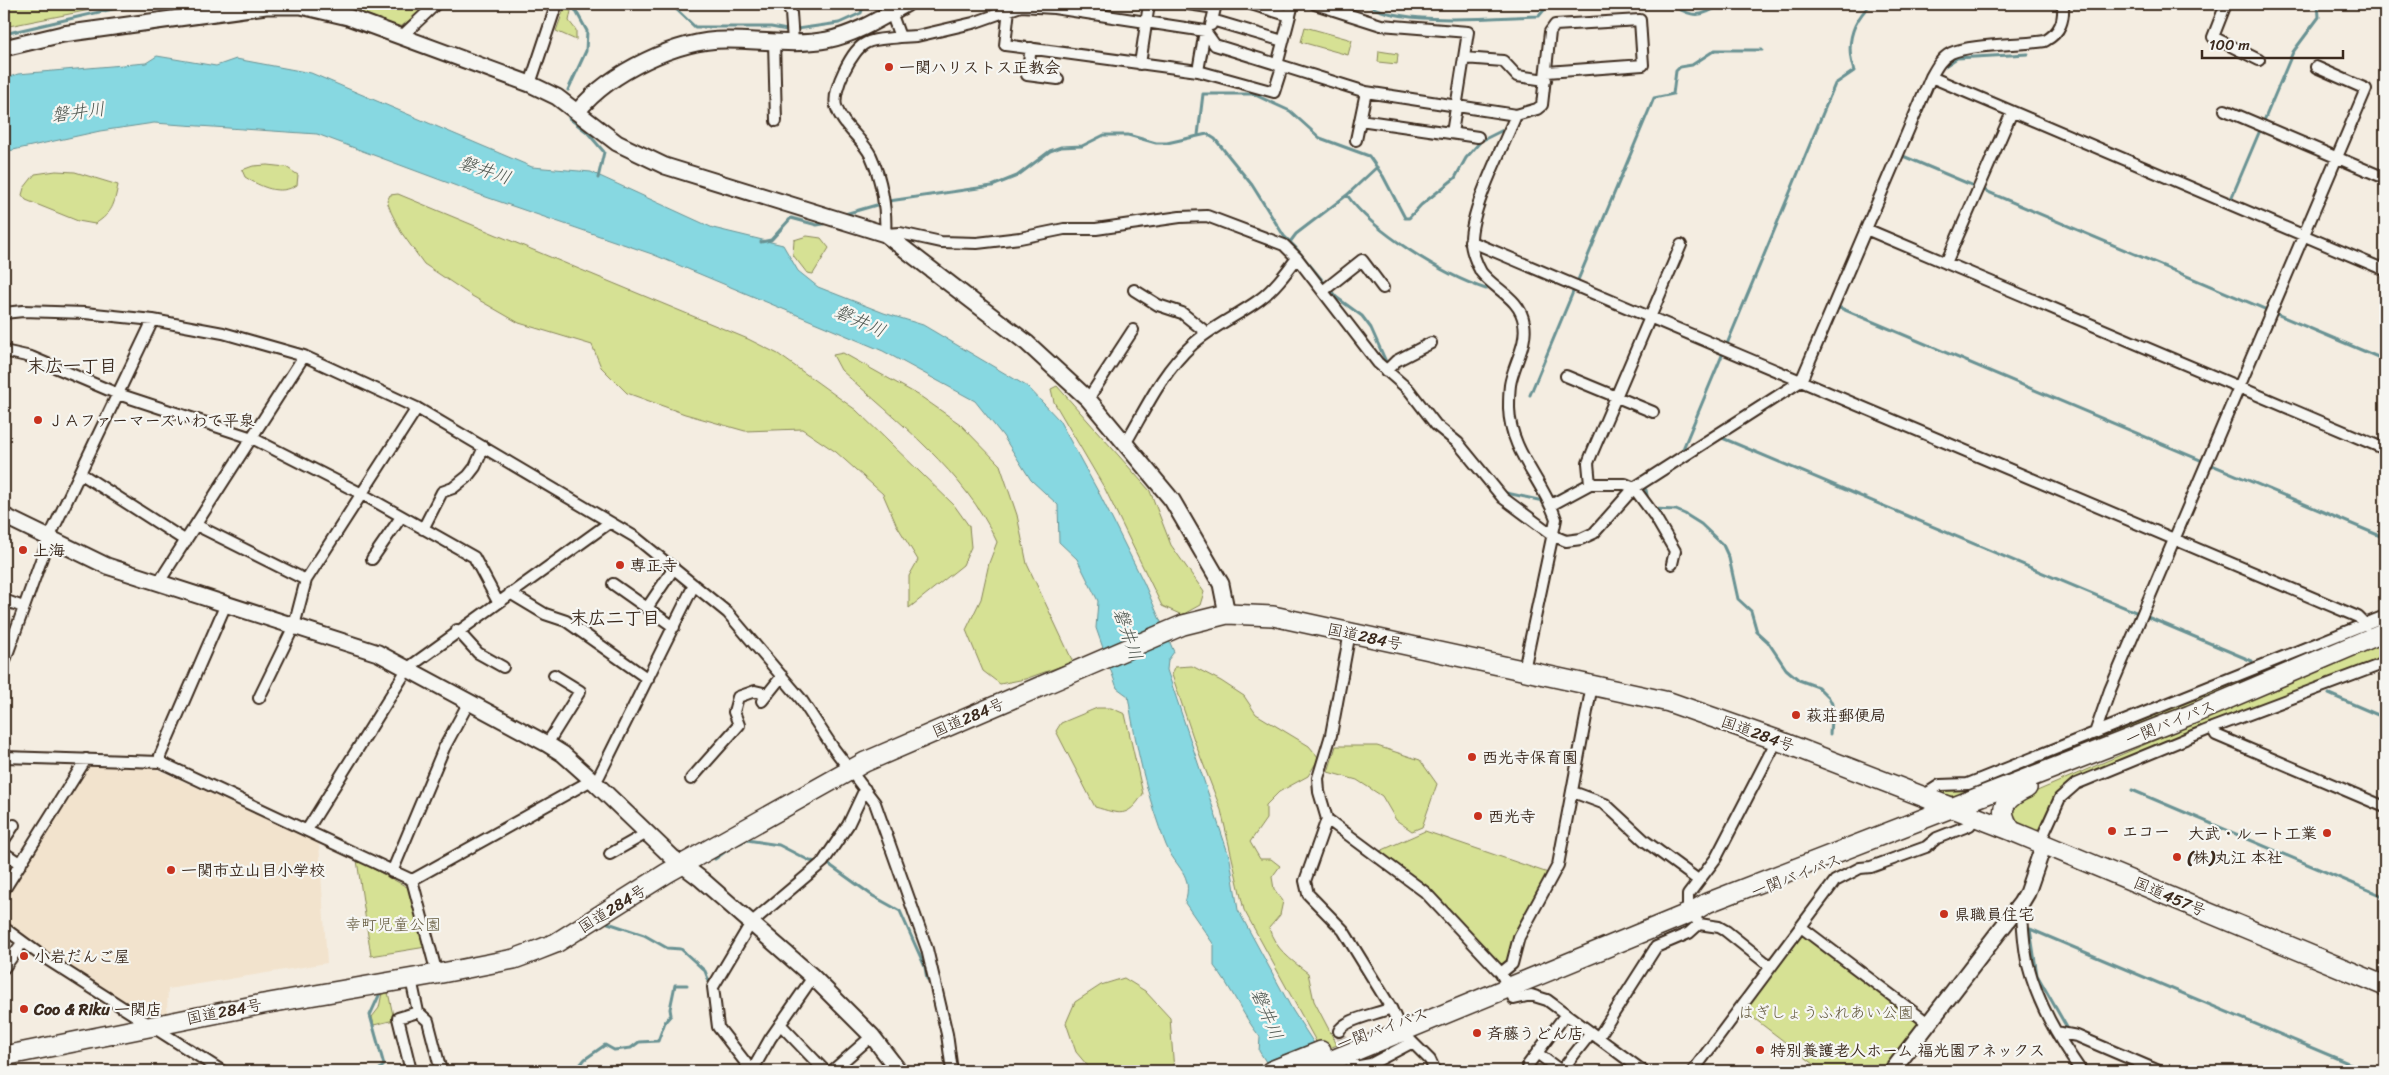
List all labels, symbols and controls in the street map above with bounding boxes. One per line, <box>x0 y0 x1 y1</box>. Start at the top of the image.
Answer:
scale bar <box>2202 28 2343 60</box>
text: 100 m <box>2209 32 2250 58</box>
place label: 一関ハリストス正教会 <box>899 53 1060 82</box>
marker: 一関ハリストス正教会 <box>883 61 895 73</box>
water label: 磐井川 <box>49 93 107 131</box>
water label: 磐井川 <box>454 146 516 194</box>
water label: 磐井川 <box>829 295 891 347</box>
district label: 末広一丁目 <box>27 350 117 382</box>
place label: ＪＡファーマーズいわて平泉 <box>48 406 255 435</box>
marker: ＪＡファーマーズいわて平泉 <box>32 414 44 426</box>
place label: 上海 <box>33 536 65 565</box>
marker: 上海 <box>17 544 29 556</box>
place label: 専正寺 <box>630 551 678 580</box>
marker: 専正寺 <box>614 559 626 571</box>
district label: 末広二丁目 <box>570 602 660 634</box>
water label: 磐井川 <box>1104 603 1152 665</box>
street label: 国道284号 <box>1324 614 1406 659</box>
street label: 国道284号 <box>927 689 1009 746</box>
street label: 一関バイパス <box>2120 691 2220 754</box>
place label: 萩荘郵便局 <box>1806 701 1886 730</box>
street label: 国道284号 <box>1717 707 1799 760</box>
marker: 萩荘郵便局 <box>1790 709 1802 721</box>
place label: 西光寺保育園 <box>1482 743 1578 772</box>
marker: 西光寺保育園 <box>1466 751 1478 763</box>
place label: 西光寺 <box>1488 802 1536 831</box>
marker: 西光寺 <box>1472 810 1484 822</box>
place label: エコー <box>2122 817 2170 846</box>
place label: 大武・ルート工業 <box>2188 819 2317 848</box>
marker: エコー <box>2106 825 2118 837</box>
marker: 大武・ルート工業 <box>2321 827 2333 839</box>
place label: (株)丸江 本社 <box>2187 843 2283 872</box>
street label: 一関バイパス <box>1746 845 1846 906</box>
marker: (株)丸江 本社 <box>2171 851 2183 863</box>
place label: 一関市立山目小学校 <box>181 856 325 885</box>
marker: 一関市立山目小学校 <box>165 864 177 876</box>
street label: 国道457号 <box>2129 868 2211 925</box>
street label: 国道284号 <box>572 876 653 941</box>
place label: 県職員住宅 <box>1954 900 2034 929</box>
marker: 県職員住宅 <box>1938 908 1950 920</box>
park label: 幸町児童公園 <box>345 910 441 939</box>
place label: 小岩だんご屋 <box>34 942 130 971</box>
marker: 小岩だんご屋 <box>18 950 30 962</box>
water label: 磐井川 <box>1242 983 1292 1045</box>
street label: 国道284号 <box>184 990 265 1033</box>
place label: Coo & Riku 一関店 <box>33 995 162 1024</box>
street label: 一関バイパス <box>1332 998 1432 1058</box>
park label: はぎしょうふれあい公園 <box>1738 998 1914 1027</box>
marker: Coo & Riku 一関店 <box>18 1003 30 1015</box>
place label: 斉藤うどん店 <box>1487 1019 1584 1048</box>
marker: 斉藤うどん店 <box>1471 1027 1483 1039</box>
place label: 特別養護老人ホーム 福光園アネックス <box>1770 1036 2045 1065</box>
marker: 特別養護老人ホーム 福光園アネックス <box>1754 1044 1766 1056</box>

